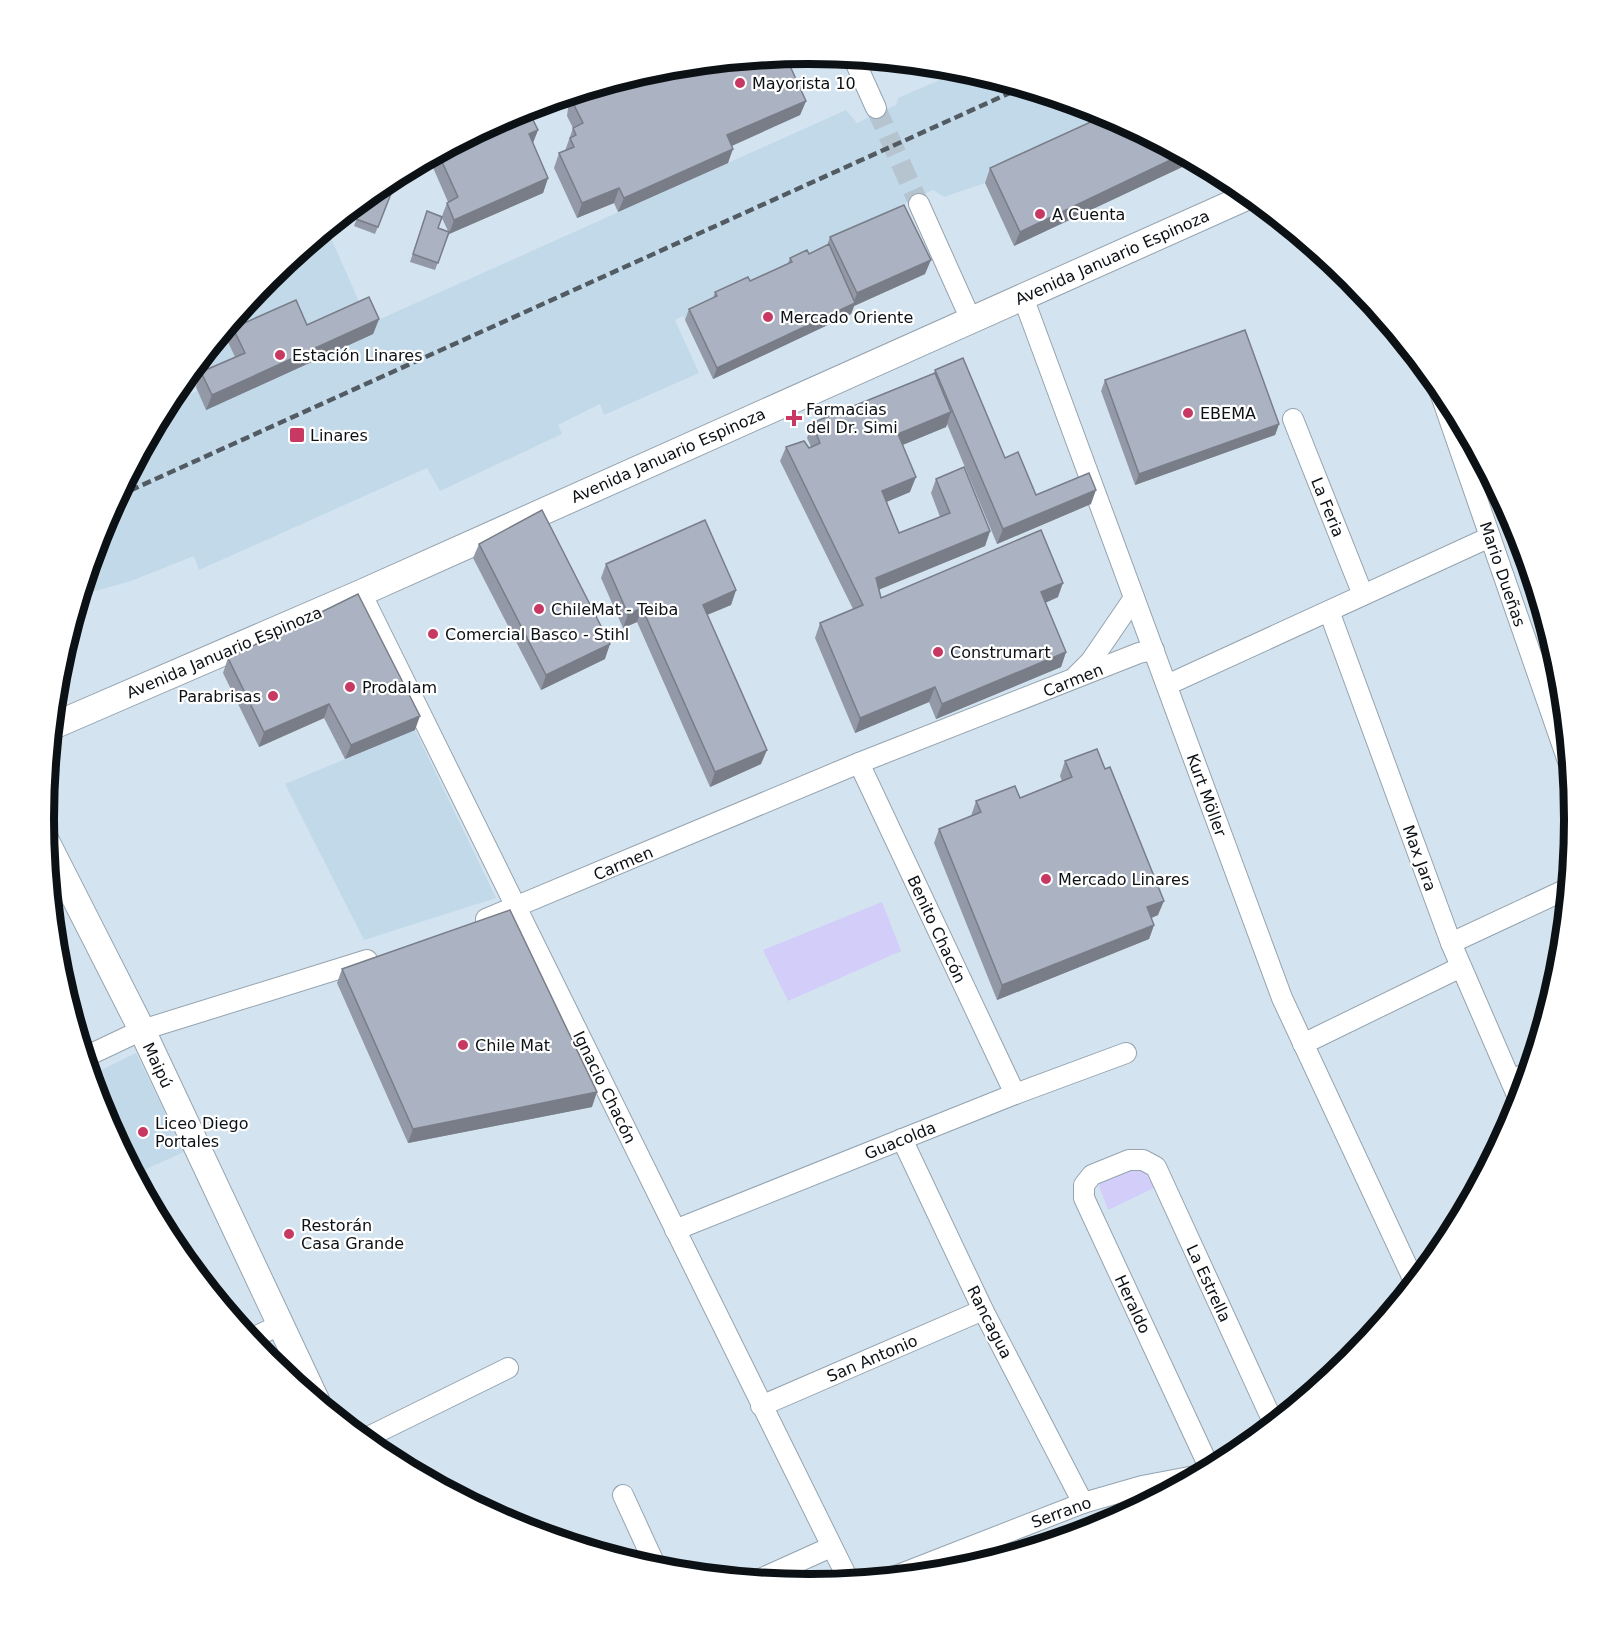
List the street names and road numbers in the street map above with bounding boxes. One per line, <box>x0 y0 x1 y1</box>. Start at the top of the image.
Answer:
street label: Avenida Januario Espinoza <box>1012 206 1212 309</box>
street label: Avenida Januario Espinoza <box>568 404 768 507</box>
street label: La Feria <box>1307 475 1348 540</box>
street label: Mario Dueñas <box>1476 519 1529 629</box>
street label: Avenida Januario Espinoza <box>124 603 325 702</box>
street label: Carmen <box>1040 660 1106 701</box>
street label: Kurt Möller <box>1183 751 1230 840</box>
street label: Max Jara <box>1399 822 1440 894</box>
street label: Carmen <box>591 842 656 884</box>
street label: Benito Chacón <box>903 872 970 986</box>
street label: Ignacio Chacón <box>569 1028 640 1147</box>
street label: Maipú <box>139 1039 176 1091</box>
street label: Guacolda <box>862 1118 939 1163</box>
street label: La Estrella <box>1182 1241 1235 1325</box>
street label: Heraldo <box>1111 1272 1154 1337</box>
street label: Rancagua <box>963 1283 1016 1362</box>
street label: San Antonio <box>824 1331 920 1386</box>
street label: Serrano <box>1029 1493 1094 1532</box>

